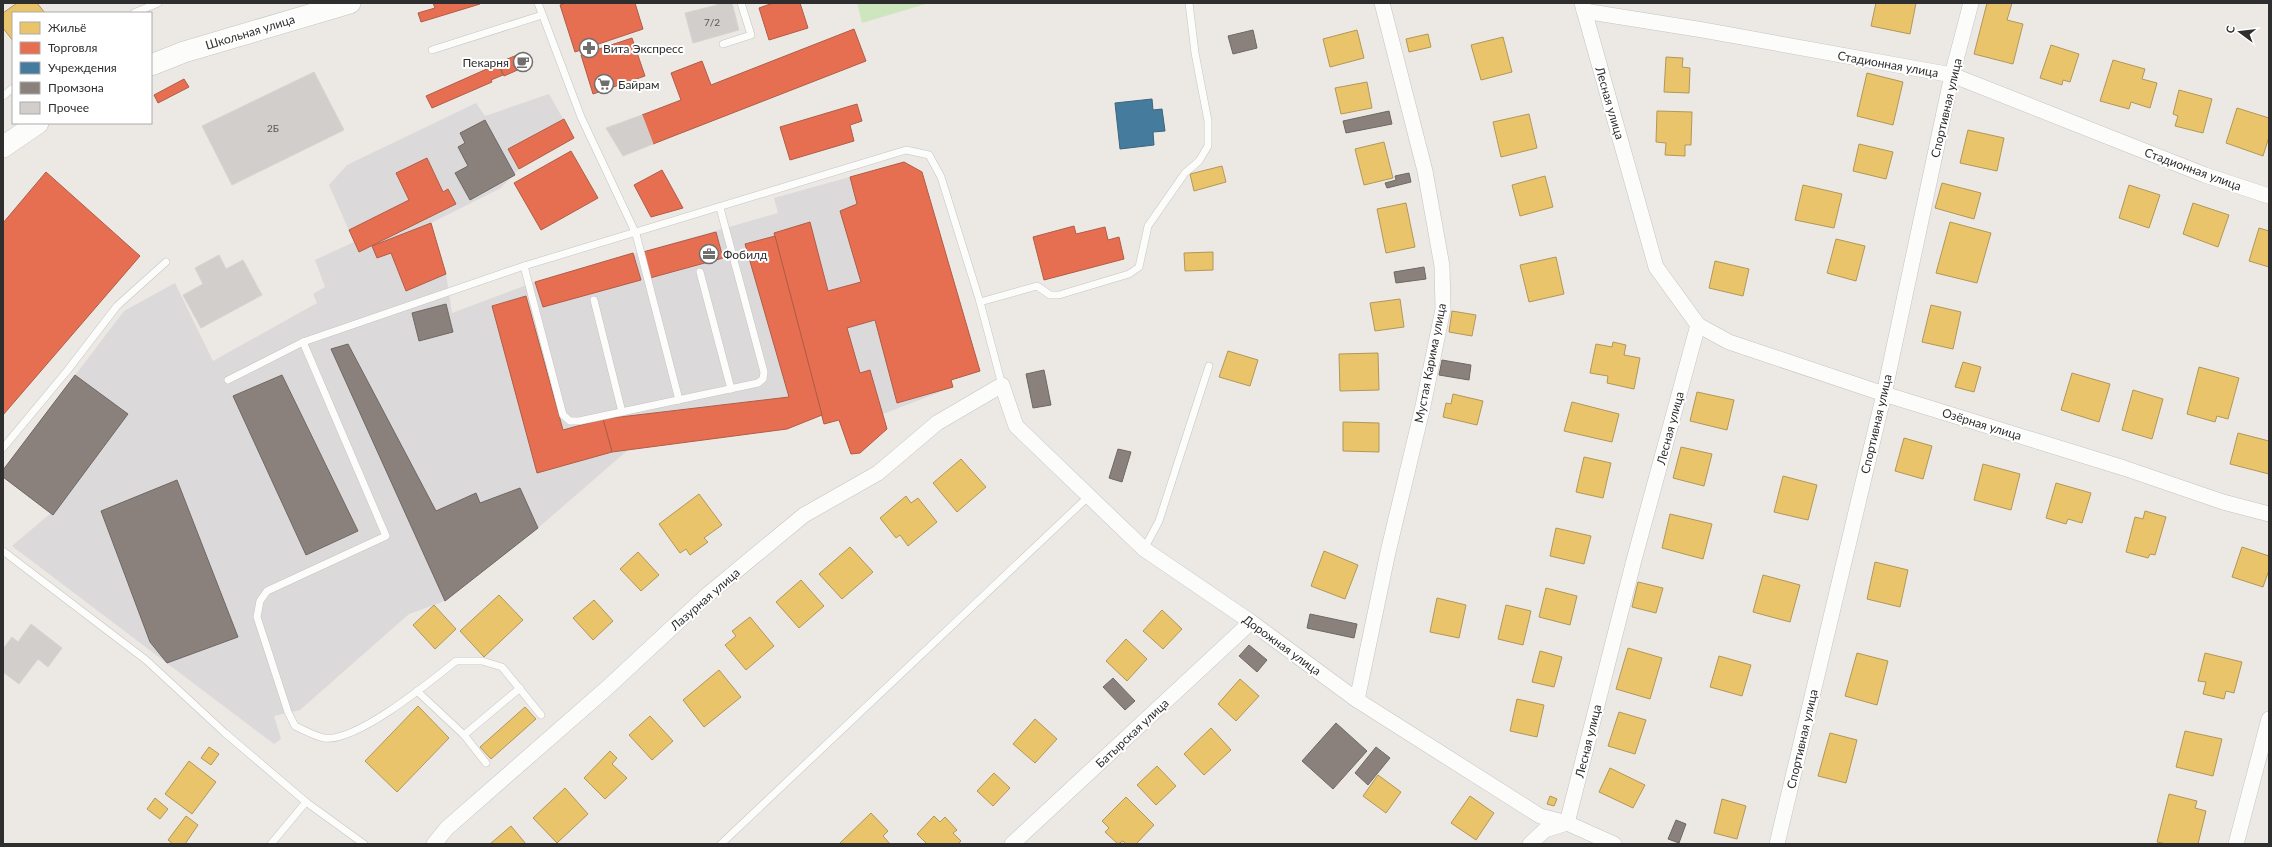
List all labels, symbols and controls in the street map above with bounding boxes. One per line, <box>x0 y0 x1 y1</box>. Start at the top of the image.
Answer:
street label: Школьная улица <box>203 11 297 53</box>
legend <box>12 12 152 124</box>
north arrow <box>2220 12 2260 52</box>
house number: 7/2 <box>704 16 720 28</box>
text: Жильё <box>48 20 86 35</box>
text: С <box>2223 23 2237 34</box>
pharmacy icon: Вита Экспресс <box>578 37 600 59</box>
text: Торговля <box>48 40 98 55</box>
place label: Вита Экспресс <box>603 41 684 56</box>
street label: Стадионная улица <box>1836 48 1940 80</box>
cafe icon: Пекарня <box>512 51 534 73</box>
place label: Пекарня <box>462 55 509 70</box>
street label: Спортивная улица <box>1927 57 1965 159</box>
text: Учреждения <box>48 60 117 75</box>
street label: Лесная улица <box>1592 64 1628 141</box>
supermarket icon: Байрам <box>593 73 615 95</box>
place label: Байрам <box>618 77 659 92</box>
text: Промзона <box>48 80 104 95</box>
text: Прочее <box>48 100 89 115</box>
house number: 2Б <box>267 122 279 134</box>
street label: Стадионная улица <box>2142 144 2244 194</box>
office icon: Фобилд <box>698 243 720 265</box>
place label: Фобилд <box>723 247 768 262</box>
street label: Мустая Карима улица <box>1411 302 1449 424</box>
street label: Спортивная улица <box>1857 373 1895 475</box>
street label: Лесная улица <box>1653 390 1687 467</box>
street label: Озёрная улица <box>1940 405 2024 443</box>
street label: Лазурная улица <box>666 565 743 634</box>
street label: Дорожная улица <box>1240 612 1324 678</box>
street label: Спортивная улица <box>1783 688 1821 790</box>
street label: Батырская улица <box>1092 695 1172 771</box>
street label: Лесная улица <box>1571 703 1604 780</box>

